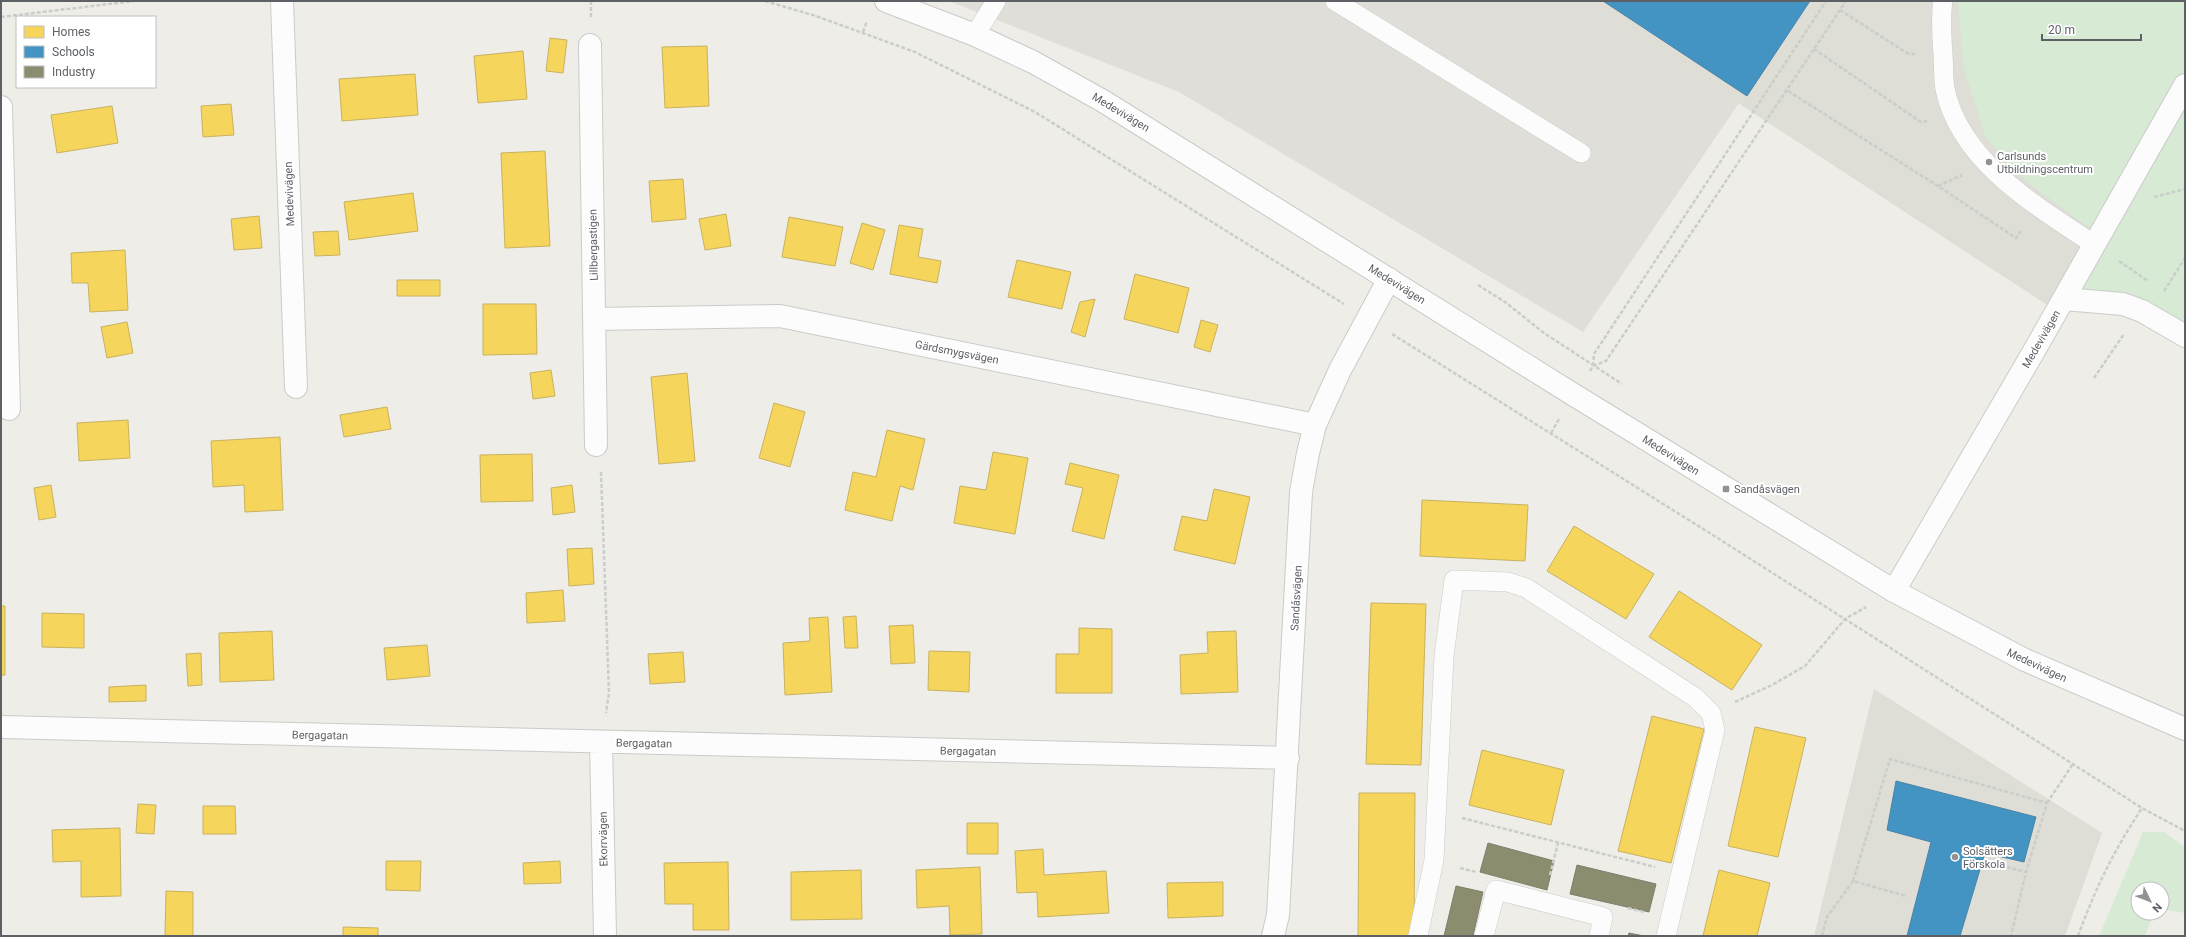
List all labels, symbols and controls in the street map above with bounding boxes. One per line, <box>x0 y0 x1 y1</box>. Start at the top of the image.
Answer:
legend <box>16 16 156 88</box>
scale bar <box>2042 16 2141 42</box>
text: 20 m <box>2048 23 2075 37</box>
text: Homes <box>52 25 90 39</box>
text: Schools <box>52 45 95 59</box>
text: Industry <box>52 65 96 79</box>
street label: Medevivägen <box>1090 90 1152 135</box>
place label: Carlsunds Utbildningscentrum <box>1997 150 2093 176</box>
marker: Carlsunds Utbildningscentrum <box>1984 157 1994 167</box>
street label: Medevivägen <box>282 161 297 227</box>
street label: Lillbergastigen <box>586 209 601 281</box>
street label: Medevivägen <box>1366 262 1428 307</box>
street label: Medevivägen <box>2020 308 2063 371</box>
street label: Gärdsmygsvägen <box>914 338 1000 367</box>
street label: Medevivägen <box>1640 433 1702 478</box>
place label: Sandåsvägen <box>1734 483 1800 496</box>
marker: Sandåsvägen <box>1721 484 1731 494</box>
street label: Sandåsvägen <box>1288 565 1305 631</box>
street label: Medevivägen <box>2005 646 2069 685</box>
street label: Bergagatan <box>292 729 348 742</box>
street label: Bergagatan <box>616 737 672 750</box>
street label: Bergagatan <box>940 745 996 758</box>
street label: Ekorrvägen <box>597 811 610 867</box>
place label: Solsätters Förskola <box>1963 845 2013 871</box>
marker: Solsätters Förskola <box>1950 852 1960 862</box>
north arrow <box>2130 881 2170 921</box>
text: N <box>2149 900 2164 915</box>

